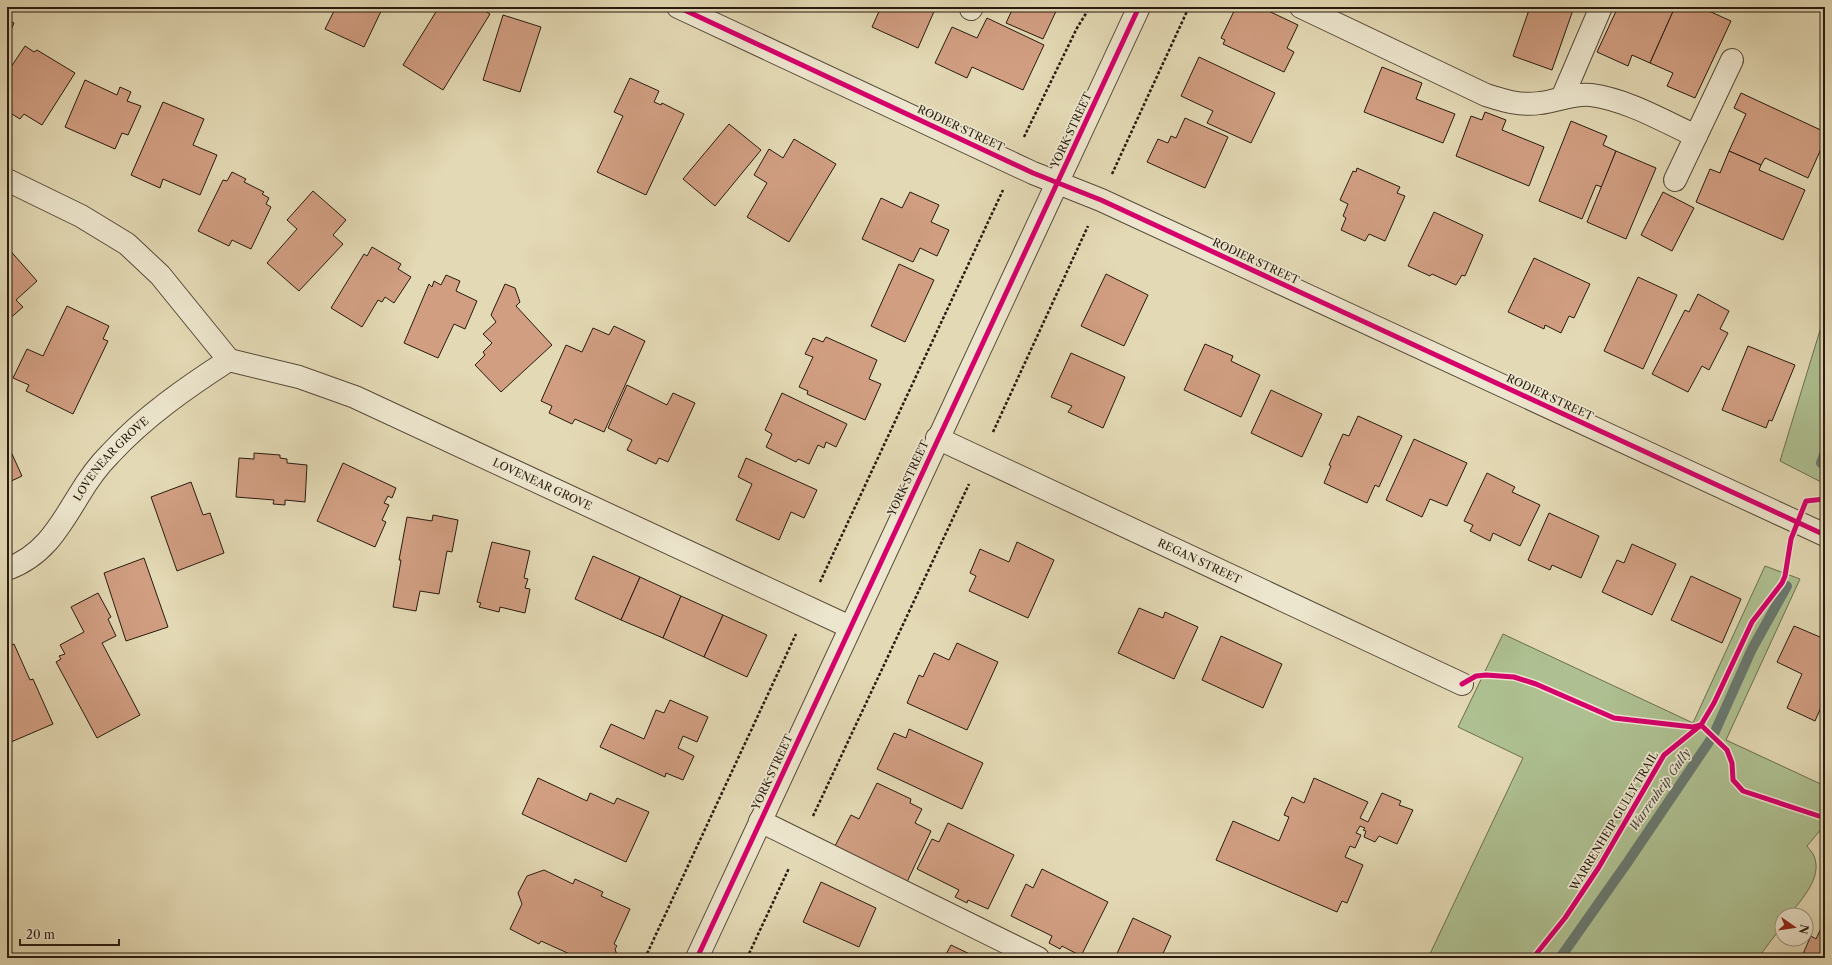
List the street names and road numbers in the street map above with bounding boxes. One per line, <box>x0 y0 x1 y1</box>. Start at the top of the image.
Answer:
street label: YORK STREET <box>1047 89 1095 171</box>
street label: RODIER STREET <box>915 102 1007 155</box>
street label: RODIER STREET <box>1210 235 1302 288</box>
street label: RODIER STREET <box>1504 371 1596 424</box>
street label: LOVENEAR GROVE <box>70 413 152 504</box>
street label: YORK STREET <box>884 437 932 519</box>
street label: LOVENEAR GROVE <box>490 455 595 513</box>
street label: REGAN STREET <box>1155 535 1244 587</box>
street label: YORK STREET <box>748 731 796 813</box>
street label: WARRENHEIP GULLY TRAIL <box>1566 748 1662 894</box>

